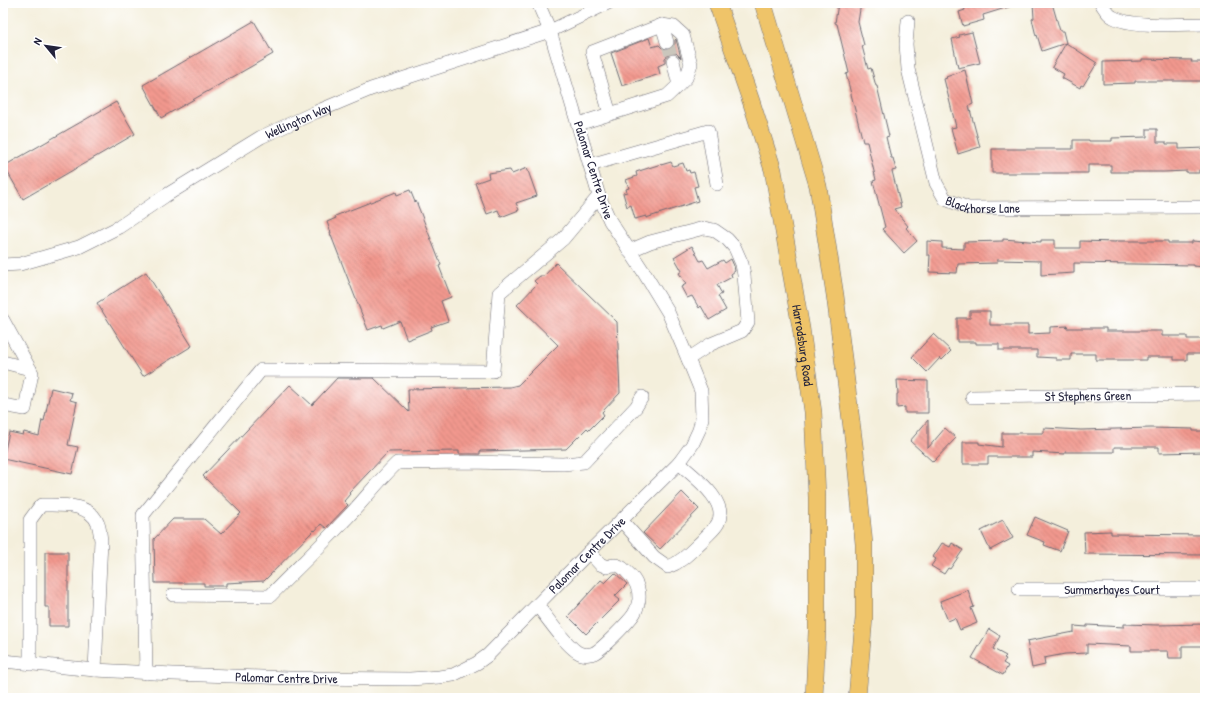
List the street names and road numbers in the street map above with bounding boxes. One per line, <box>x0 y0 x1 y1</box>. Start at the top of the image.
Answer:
street label: Wellington Way <box>262 97 334 143</box>
street label: Palomar Centre Drive <box>570 119 618 221</box>
street label: Blackhorse Lane <box>943 191 1020 217</box>
street label: Harrodsburg Road <box>788 303 818 387</box>
street label: St Stephens Green <box>1044 386 1132 405</box>
street label: Palomar Centre Drive <box>544 512 629 597</box>
street label: Summerhayes Court <box>1064 580 1160 598</box>
street label: Palomar Centre Drive <box>235 667 338 687</box>

